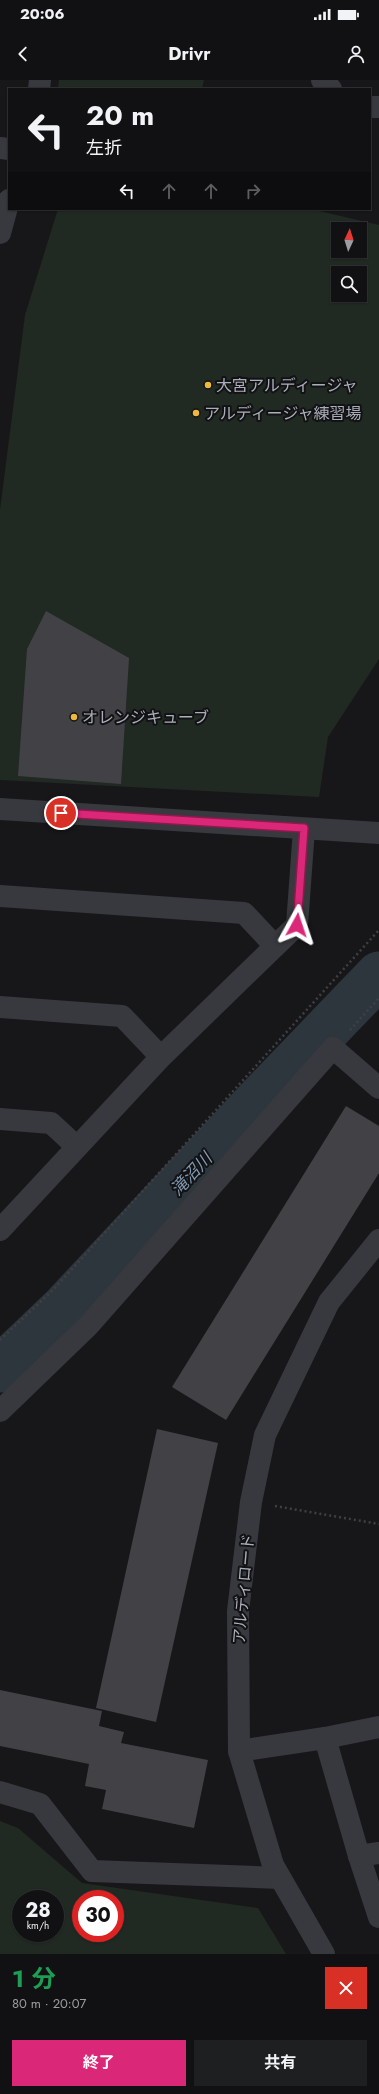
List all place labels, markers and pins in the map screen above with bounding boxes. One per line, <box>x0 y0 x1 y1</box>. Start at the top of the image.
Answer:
place label: 大宮アルディージャ <box>216 374 358 397</box>
marker: 大宮アルディージャ <box>203 380 213 390</box>
place label: アルディージャ練習場 <box>204 402 362 425</box>
marker: アルディージャ練習場 <box>191 408 201 418</box>
place label: オレンジキューブ <box>82 706 209 729</box>
marker: オレンジキューブ <box>69 712 79 722</box>
pin <box>44 796 78 830</box>

